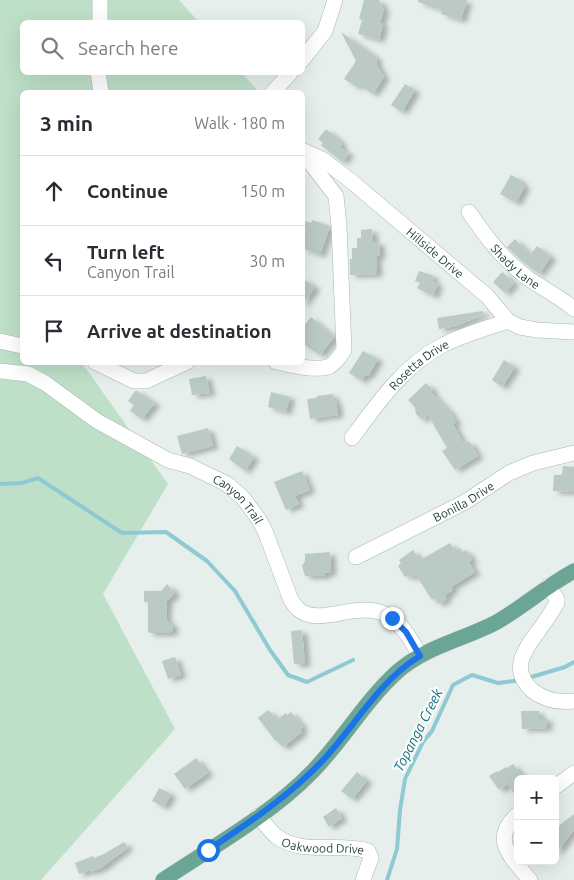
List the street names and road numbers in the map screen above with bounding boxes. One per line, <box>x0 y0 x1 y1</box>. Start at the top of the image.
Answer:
street label: Hillside Drive <box>404 225 467 280</box>
street label: Shady Lane <box>489 241 543 291</box>
street label: Rosetta Drive <box>386 337 451 392</box>
street label: Canyon Trail <box>211 472 266 525</box>
street label: Bonilla Drive <box>431 478 496 524</box>
street label: Oakwood Drive <box>280 834 365 856</box>

